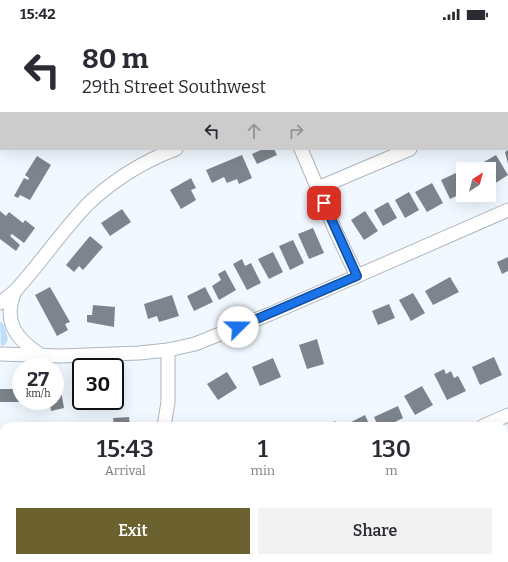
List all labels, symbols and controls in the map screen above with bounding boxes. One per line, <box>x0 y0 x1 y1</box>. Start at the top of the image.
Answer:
text: 15:42 <box>20 5 56 23</box>
text: 80 m <box>82 42 148 75</box>
icon: left <box>16 44 68 96</box>
text: 29th Street Southwest <box>82 76 266 98</box>
icon: left <box>201 120 223 142</box>
icon: ahead <box>243 120 265 142</box>
icon: right <box>285 120 307 142</box>
north arrow <box>456 162 496 202</box>
map controls <box>456 162 496 202</box>
pin <box>307 186 341 220</box>
icon: arrive <box>313 192 335 214</box>
position arrow <box>217 306 259 348</box>
speed limit sign: 30 <box>72 358 124 410</box>
text: 27 <box>27 367 49 391</box>
text: km/h <box>26 388 50 400</box>
text: 15:43 <box>97 435 154 463</box>
text: 1 <box>258 435 268 463</box>
text: 130 <box>372 435 411 463</box>
text: Arrival <box>105 463 146 478</box>
text: min <box>251 463 275 478</box>
text: m <box>385 463 398 478</box>
button: Exit <box>16 508 250 554</box>
button: Share <box>258 508 492 554</box>

